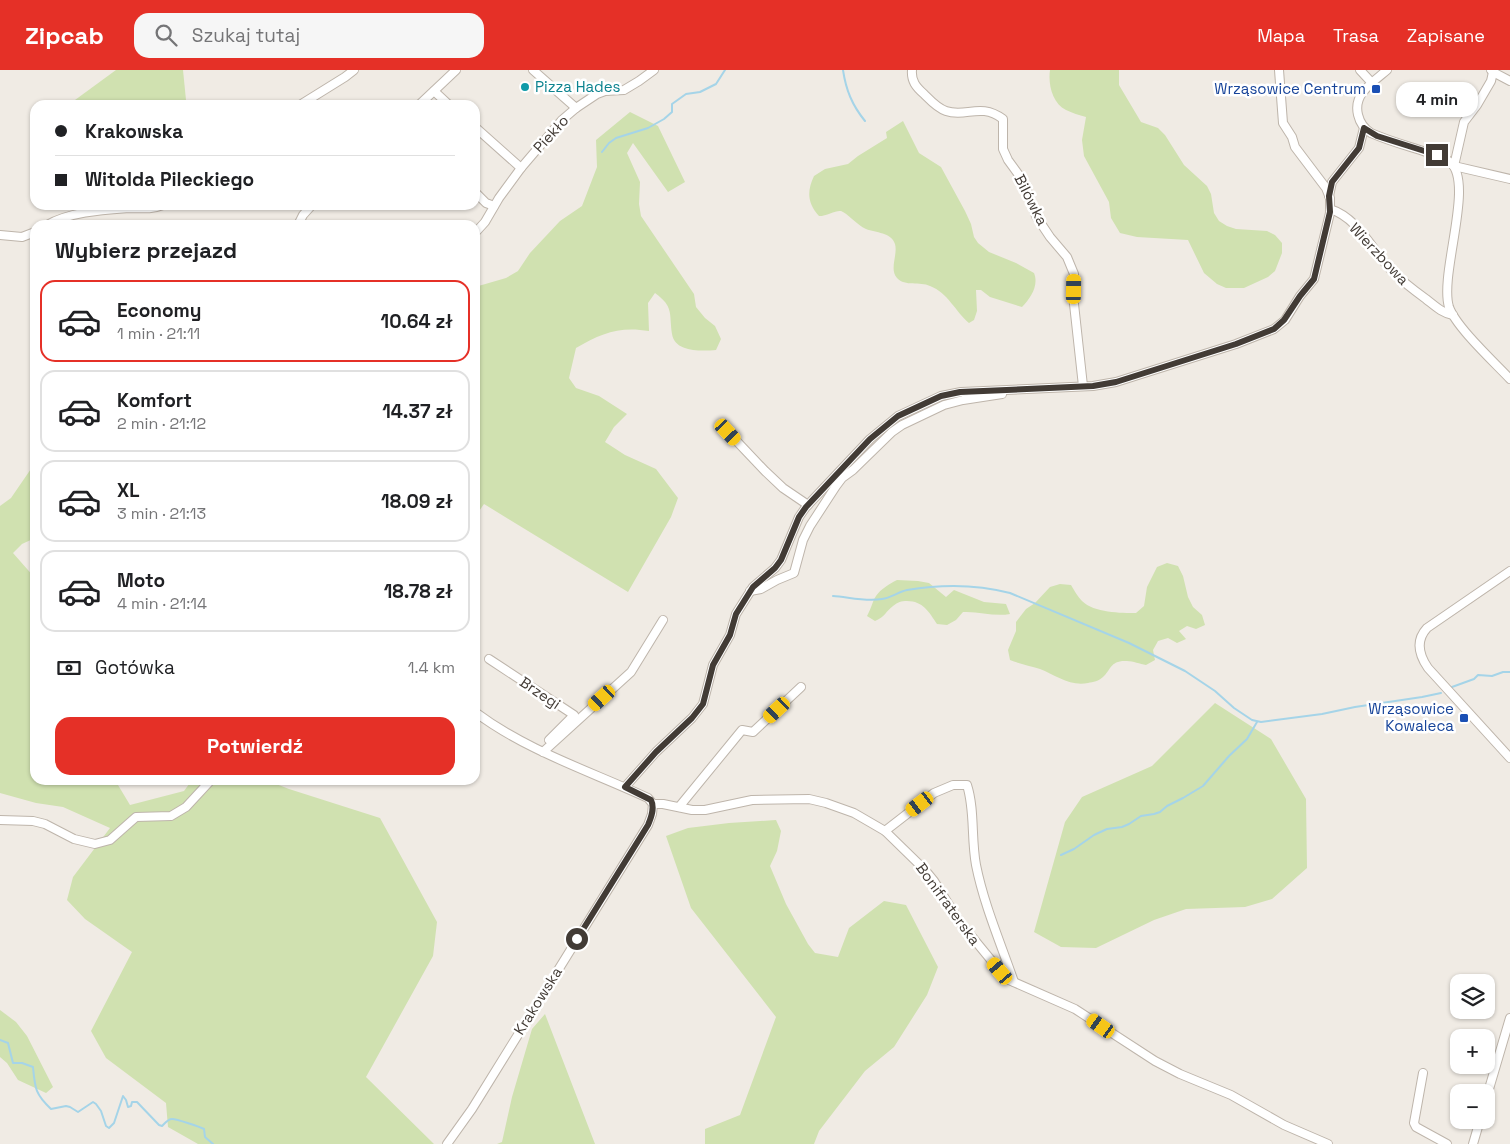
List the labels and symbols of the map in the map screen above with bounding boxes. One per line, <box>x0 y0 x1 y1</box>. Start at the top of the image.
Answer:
place label: Pizza Hades <box>535 77 621 96</box>
place label: Wrząsowice Centrum <box>1214 79 1366 98</box>
marker: Pizza Hades <box>519 81 531 93</box>
callout: 4 min <box>1396 82 1478 118</box>
marker: Wrząsowice Centrum <box>1370 83 1382 95</box>
street label: Piekło <box>529 111 572 156</box>
route end <box>1426 144 1448 166</box>
street label: Bilówka <box>1011 171 1053 229</box>
street label: Wierzbowa <box>1346 218 1413 289</box>
car <box>1066 274 1081 304</box>
car <box>712 416 743 448</box>
street label: Brzegi <box>516 672 564 713</box>
car <box>585 682 618 714</box>
car <box>760 694 793 726</box>
place label: Wrząsowice Kowaleca <box>1368 699 1454 735</box>
marker: Wrząsowice Kowaleca <box>1458 712 1470 724</box>
car <box>903 789 936 819</box>
street label: Bonifraterska <box>912 859 985 949</box>
route start <box>566 928 588 950</box>
car <box>984 955 1015 987</box>
street label: Krakowska <box>509 963 566 1038</box>
car <box>1084 1011 1117 1041</box>

